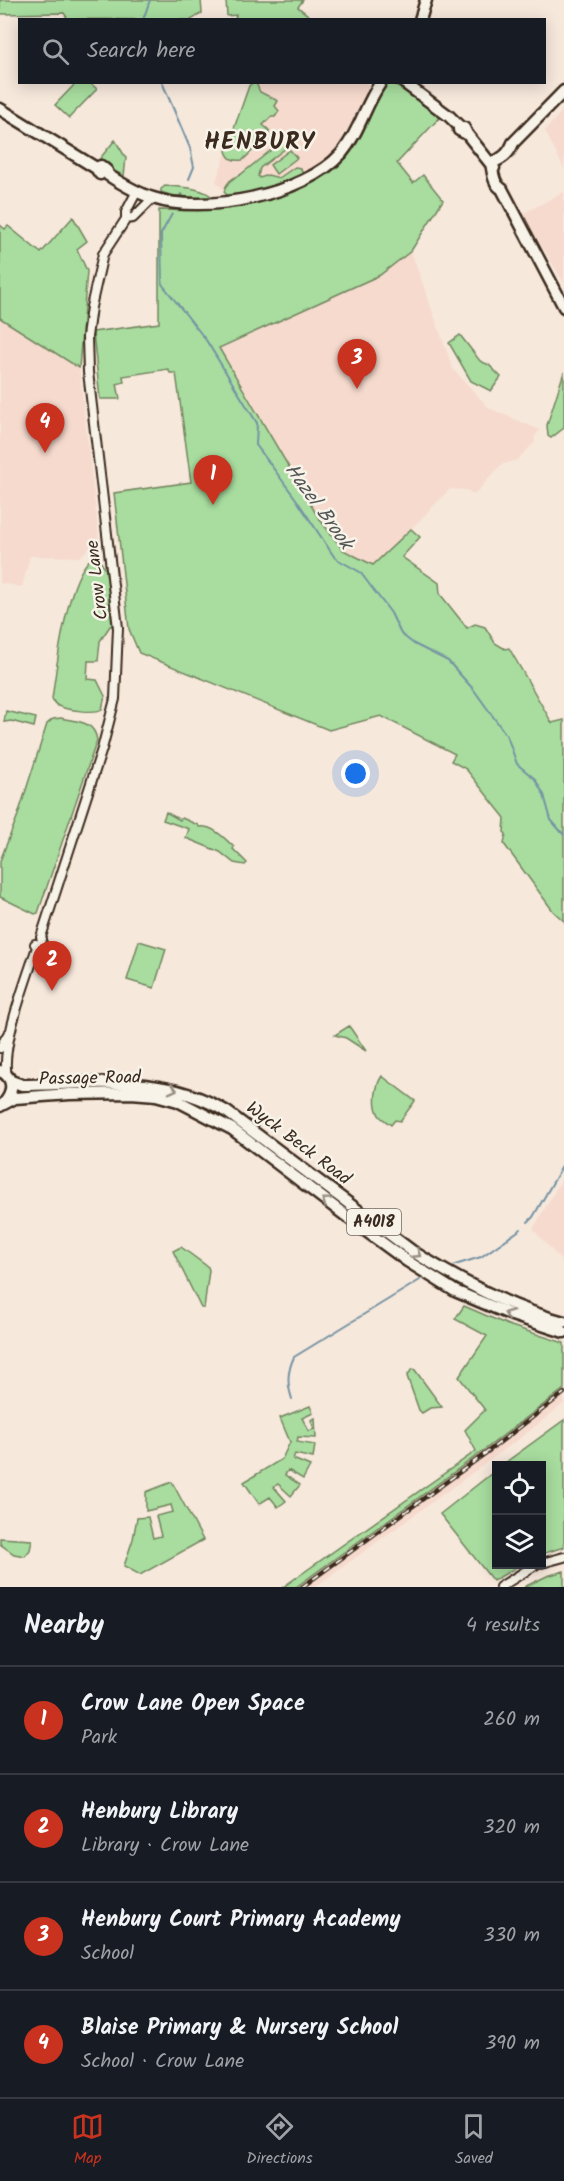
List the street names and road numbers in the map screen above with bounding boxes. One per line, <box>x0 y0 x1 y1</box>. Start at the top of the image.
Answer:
street label: Crow Lane <box>79 538 117 622</box>
street label: Passage Road <box>39 1064 142 1094</box>
street label: Wyck Beck Road <box>239 1095 358 1194</box>
road number: A4018 <box>347 1209 401 1235</box>

